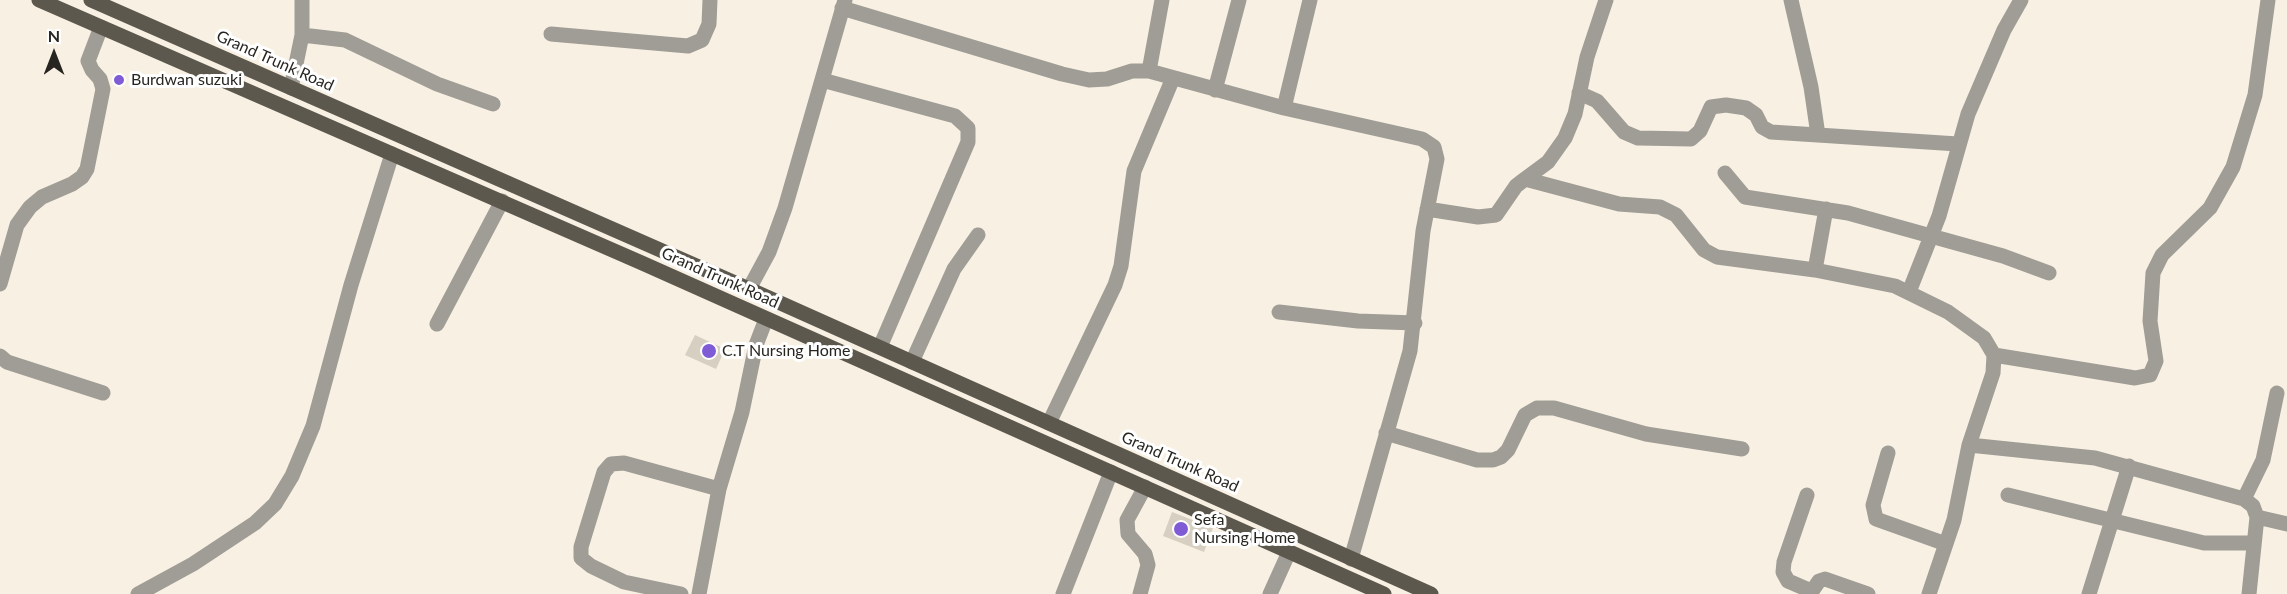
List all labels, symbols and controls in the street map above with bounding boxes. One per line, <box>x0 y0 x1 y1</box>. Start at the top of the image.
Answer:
north arrow <box>24 24 84 84</box>
text: N <box>48 26 60 45</box>
street label: Grand Trunk Road <box>213 27 337 95</box>
place label: Burdwan suzuki <box>131 70 242 90</box>
marker: Burdwan suzuki <box>112 73 126 87</box>
street label: Grand Trunk Road <box>658 244 782 312</box>
place label: C.T Nursing Home <box>722 341 850 361</box>
marker: C.T Nursing Home <box>700 342 718 360</box>
street label: Grand Trunk Road <box>1118 428 1242 496</box>
place label: Sefa Nursing Home <box>1194 510 1296 548</box>
marker: Sefa Nursing Home <box>1172 520 1190 538</box>

